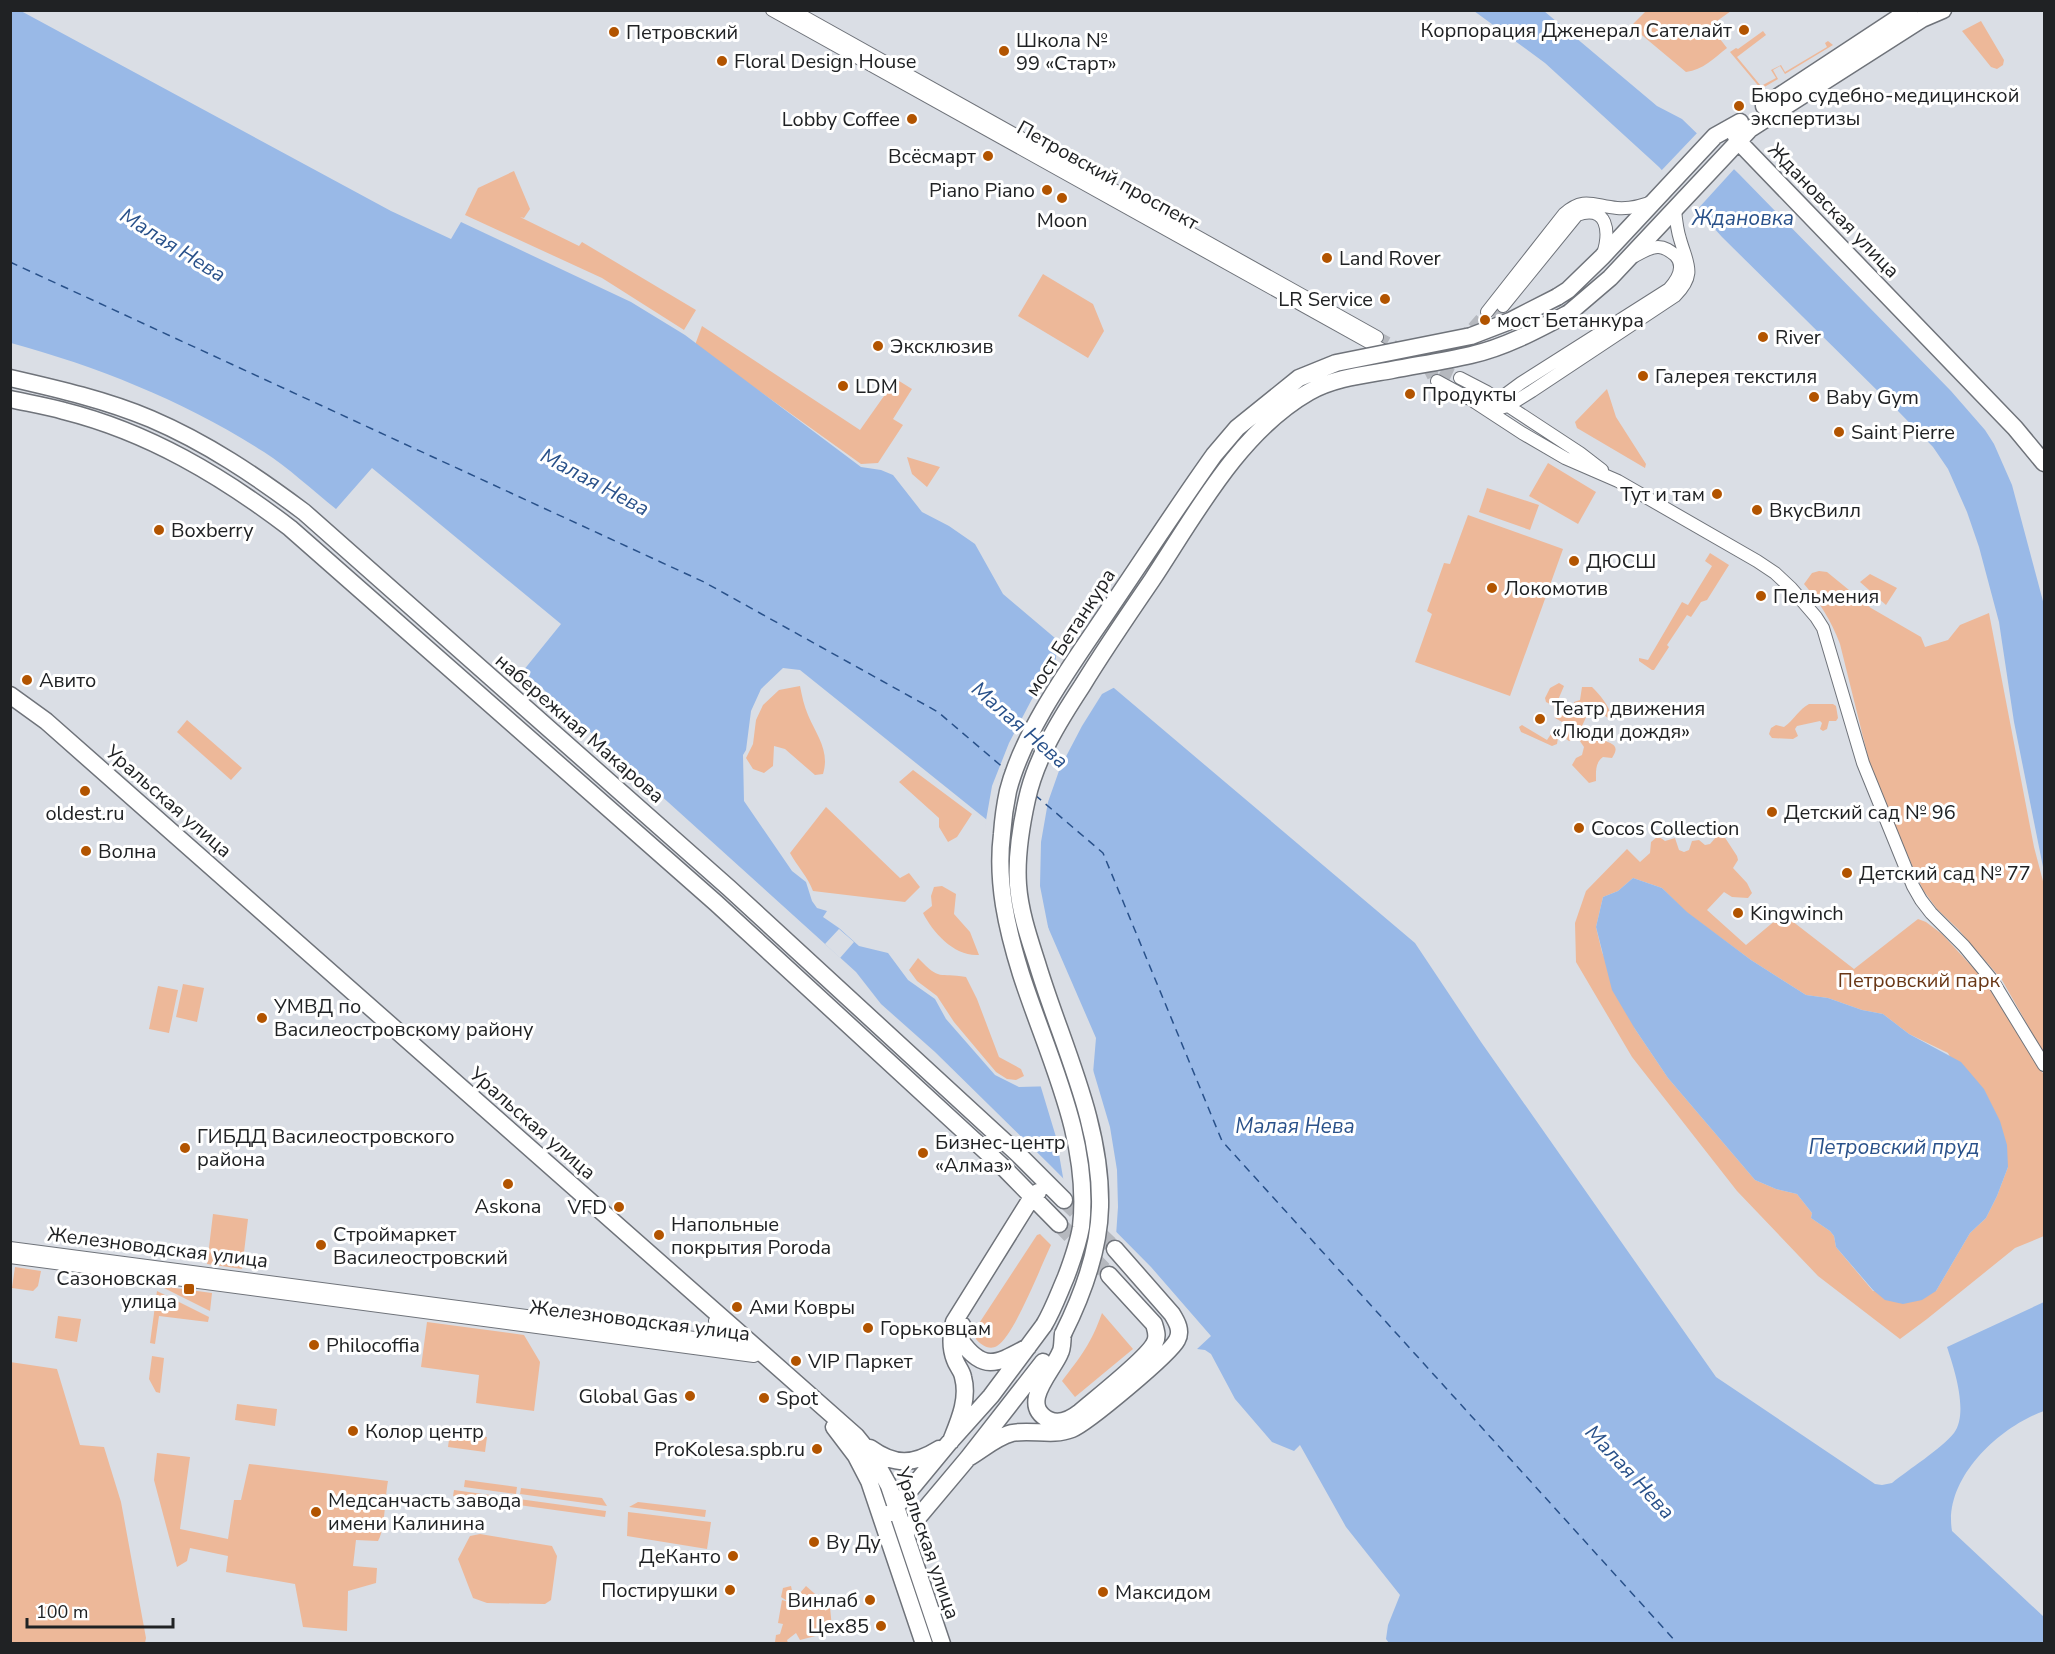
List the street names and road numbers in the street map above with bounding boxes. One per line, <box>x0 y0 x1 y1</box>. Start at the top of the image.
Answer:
street label: Петровский проспект <box>1012 114 1203 237</box>
street label: Ждановская улица <box>1762 137 1905 284</box>
street label: мост Бетанкура <box>1019 563 1122 701</box>
street label: набережная Макарова <box>489 647 670 809</box>
street label: Уральская улица <box>99 738 238 864</box>
street label: Уральская улица <box>463 1060 602 1186</box>
street label: Железноводская улица <box>46 1221 270 1274</box>
street label: Железноводская улица <box>528 1294 752 1347</box>
street label: Уральская улица <box>889 1463 966 1623</box>

